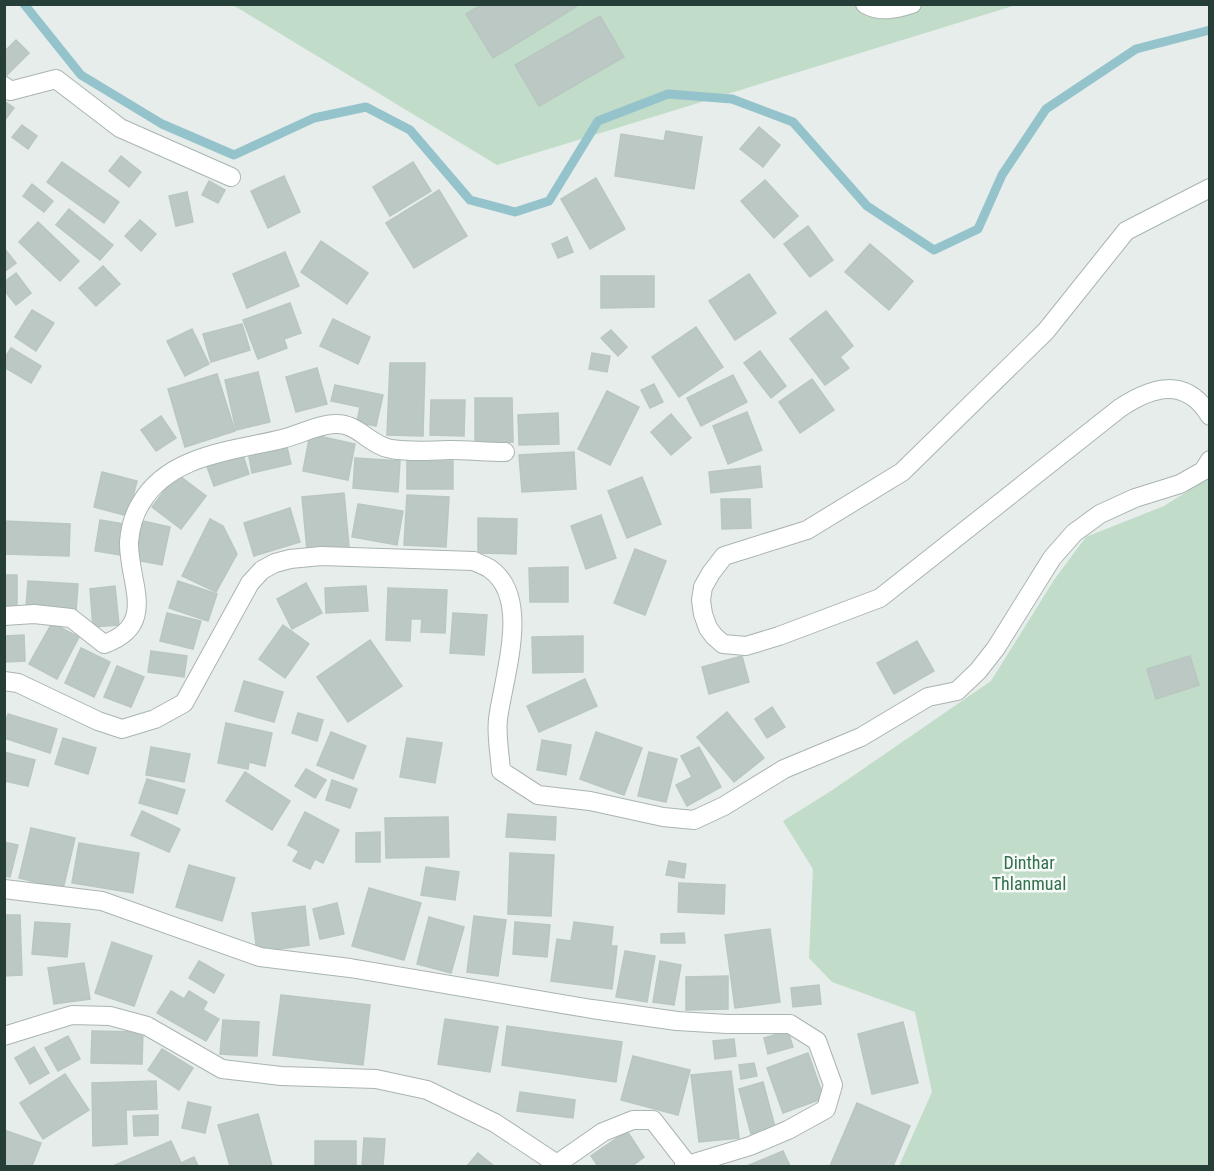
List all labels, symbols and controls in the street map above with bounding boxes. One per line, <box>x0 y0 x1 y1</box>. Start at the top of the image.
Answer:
park label: Dinthar Thlanmual <box>992 852 1066 894</box>

